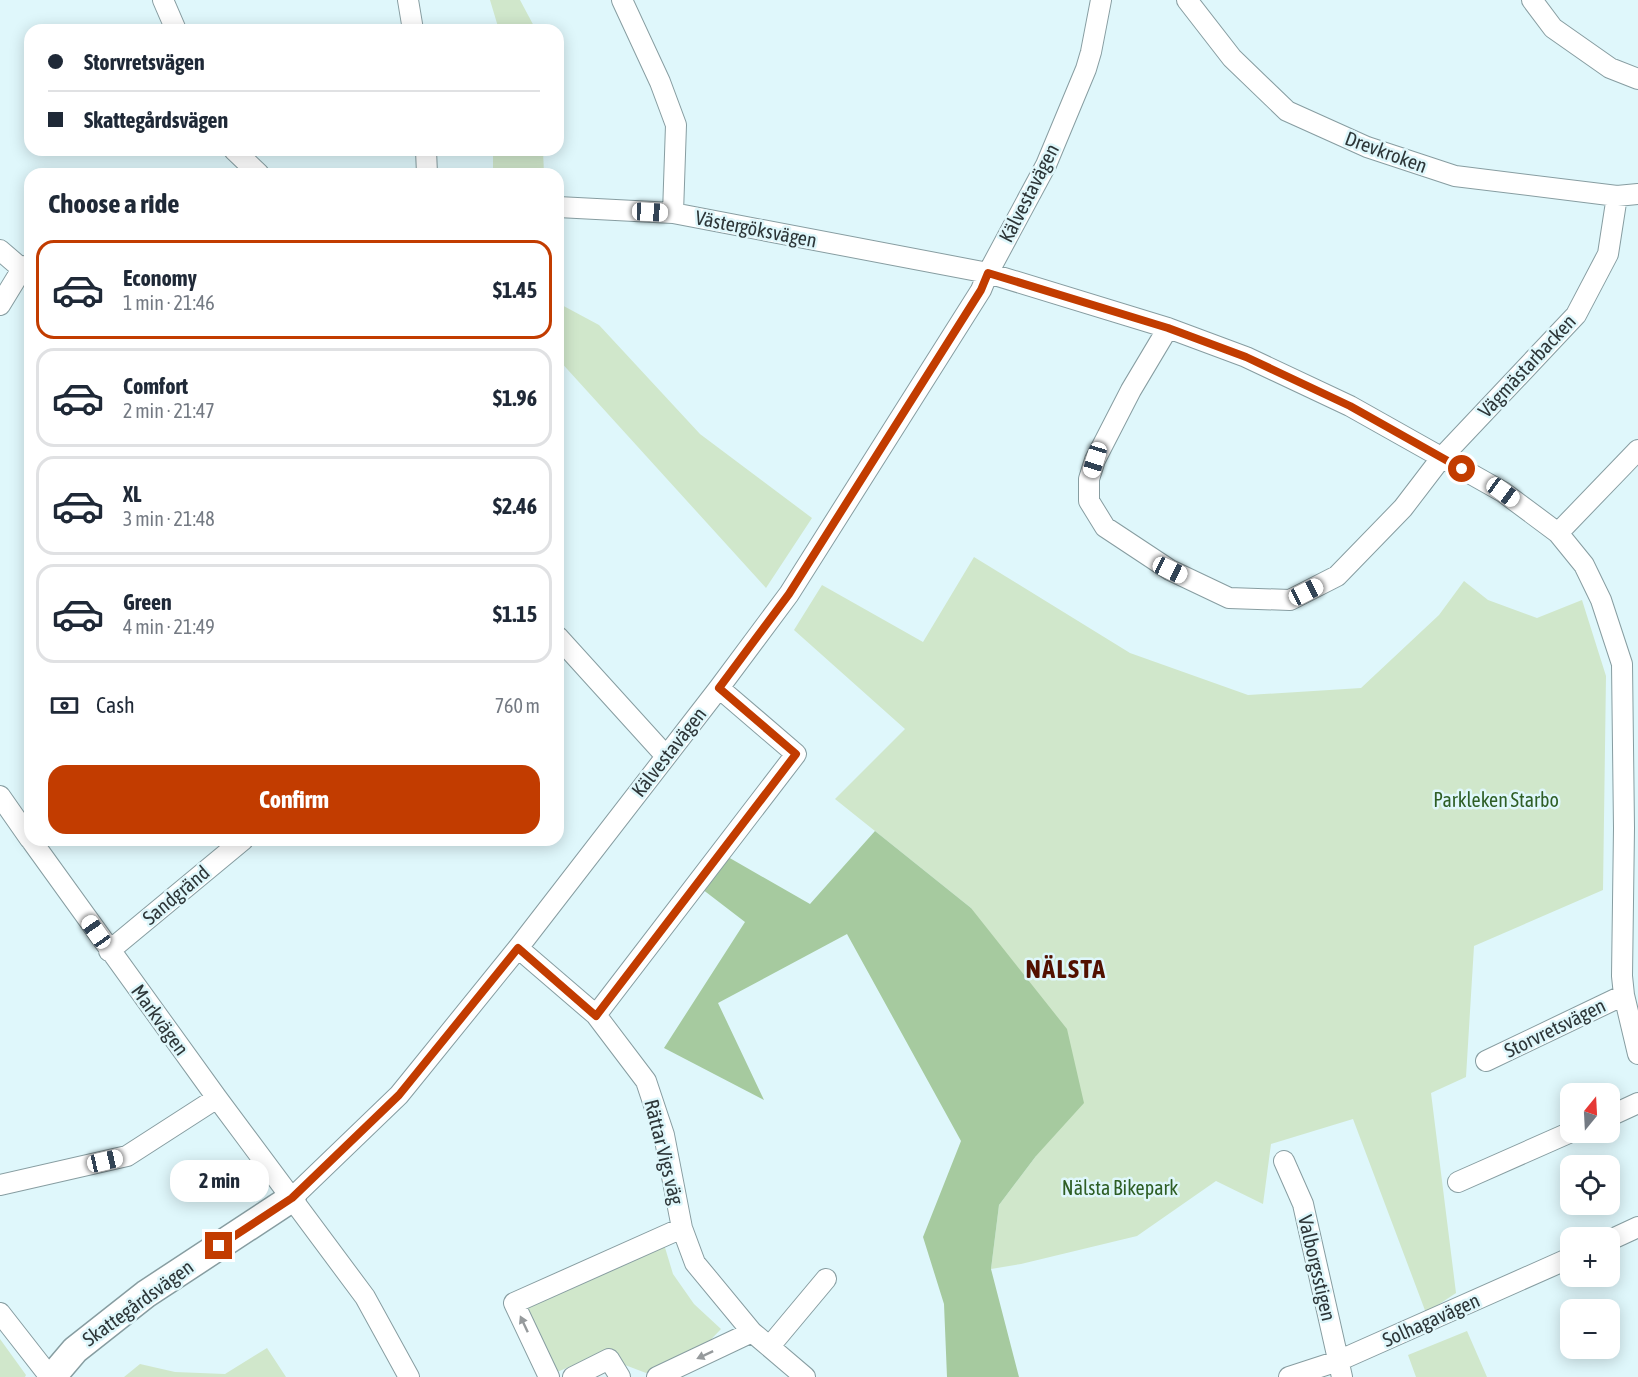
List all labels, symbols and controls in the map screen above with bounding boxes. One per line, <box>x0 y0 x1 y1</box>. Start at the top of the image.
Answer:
text: Storvretsvägen <box>84 49 205 75</box>
text: Skattegårdsvägen <box>84 107 228 133</box>
street label: Drevkroken <box>1342 126 1430 177</box>
street label: Kälvestavägen <box>994 140 1063 246</box>
text: Choose a ride <box>48 188 180 219</box>
car <box>632 202 668 222</box>
street label: Västergöksvägen <box>693 205 819 252</box>
icon: car <box>51 263 105 317</box>
text: Economy <box>123 265 197 291</box>
text: $1.45 <box>493 277 537 303</box>
text: 1 min · 21:46 <box>123 291 215 314</box>
street label: Vägmästarbacken <box>1473 309 1580 422</box>
icon: car <box>51 371 105 425</box>
text: Comfort <box>123 373 188 399</box>
text: $1.96 <box>493 385 537 411</box>
text: 2 min · 21:47 <box>123 399 215 422</box>
car <box>1081 440 1109 480</box>
route start <box>1448 455 1475 482</box>
car <box>1483 474 1523 510</box>
icon: car <box>51 479 105 533</box>
text: XL <box>123 481 141 507</box>
text: $2.46 <box>493 493 537 519</box>
text: 3 min · 21:48 <box>123 507 215 530</box>
car <box>1150 554 1190 586</box>
car <box>1286 576 1326 608</box>
icon: car <box>51 587 105 641</box>
text: Green <box>123 589 172 615</box>
text: $1.15 <box>493 601 537 627</box>
text: 4 min · 21:49 <box>123 615 215 638</box>
icon: cash <box>48 689 81 722</box>
text: Cash <box>96 692 135 718</box>
text: 760 m <box>495 694 540 717</box>
street label: Kälvestavägen <box>626 702 711 801</box>
button: Confirm <box>48 765 540 834</box>
park label: Parkleken Starbo <box>1433 788 1559 811</box>
street label: Sandgränd <box>138 860 214 929</box>
car <box>78 912 114 952</box>
district label: NÄLSTA <box>1025 954 1107 984</box>
street label: Markvägen <box>127 980 194 1060</box>
street label: Storvretsvägen <box>1500 993 1609 1062</box>
north arrow <box>1560 1083 1620 1143</box>
map controls <box>1560 1083 1620 1359</box>
street label: Rättar Vigs väg <box>640 1097 689 1207</box>
car <box>85 1148 125 1174</box>
button: locate <box>1560 1155 1620 1215</box>
callout: 2 min <box>170 1159 268 1201</box>
text: 2 min <box>199 1169 240 1192</box>
park label: Nälsta Bikepark <box>1062 1176 1178 1199</box>
street label: Valborgsstigen <box>1294 1213 1341 1323</box>
button: + <box>1560 1227 1620 1287</box>
route end <box>205 1232 232 1259</box>
street label: Skattegårdsvägen <box>78 1255 198 1350</box>
street label: Solhagavägen <box>1379 1288 1483 1351</box>
button: − <box>1560 1299 1620 1359</box>
one-way arrow <box>519 1315 529 1333</box>
one-way arrow <box>696 1350 713 1359</box>

